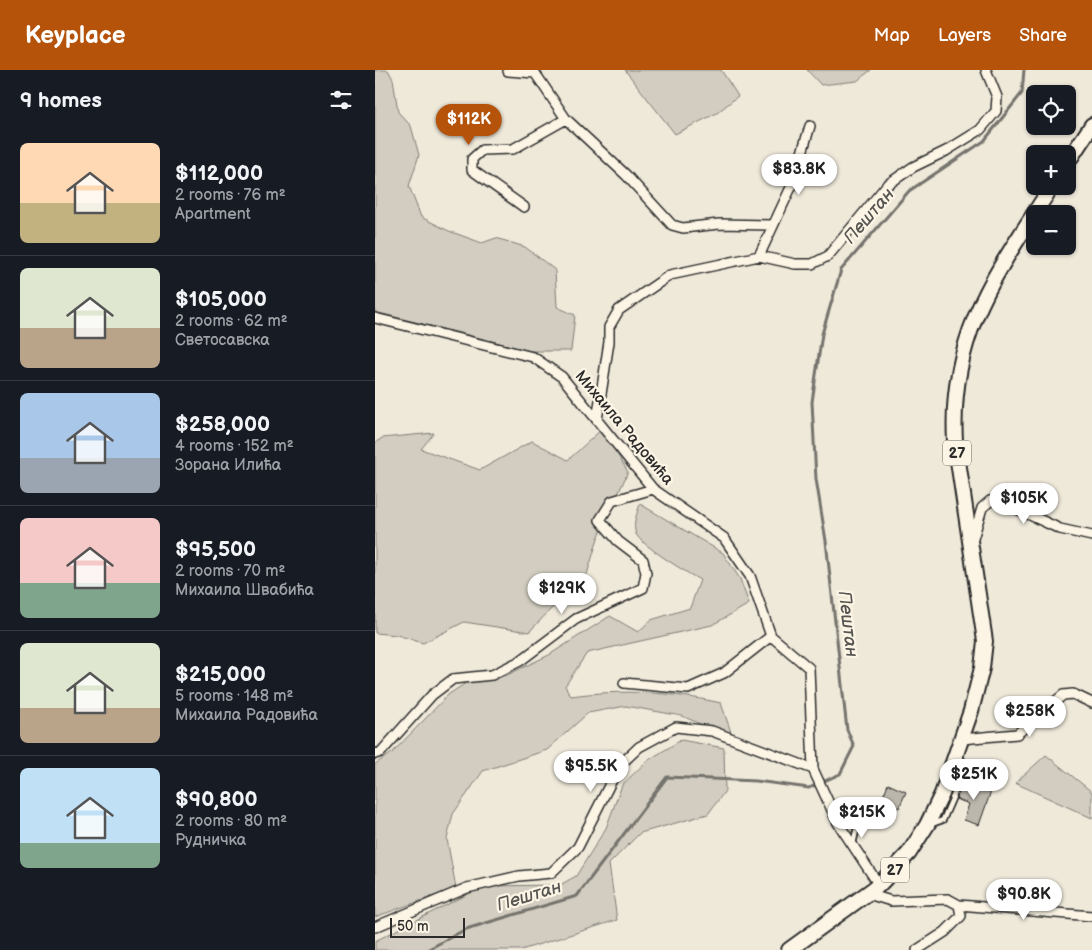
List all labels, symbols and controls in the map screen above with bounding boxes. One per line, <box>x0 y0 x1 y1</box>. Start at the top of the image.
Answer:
text: Keyplace <box>25 21 126 50</box>
text: Map <box>874 25 910 46</box>
text: Layers <box>938 25 991 46</box>
text: Share <box>1019 25 1067 46</box>
map controls <box>1026 85 1076 255</box>
button: locate <box>1026 85 1076 135</box>
icon: filters <box>327 86 355 114</box>
text: 9 homes <box>20 88 102 113</box>
pin: $112K <box>434 104 504 146</box>
text: $112K <box>447 110 491 129</box>
button: + <box>1026 145 1076 195</box>
pin: $83.8K <box>758 154 840 196</box>
text: $83.8K <box>772 160 826 179</box>
text: $112,000 <box>175 161 263 186</box>
icon: home <box>60 163 120 223</box>
water label: Пештан <box>839 184 899 248</box>
text: 2 rooms · 76 m² <box>175 186 286 205</box>
text: Apartment <box>175 205 251 224</box>
button: − <box>1026 205 1076 255</box>
text: $105,000 <box>175 287 267 312</box>
icon: home <box>60 288 120 348</box>
text: 2 rooms · 62 m² <box>175 312 288 331</box>
text: Светосавска <box>175 331 270 350</box>
street label: Михаила Радовића <box>571 367 678 489</box>
text: $258,000 <box>175 412 270 437</box>
icon: home <box>60 413 120 473</box>
text: 4 rooms · 152 m² <box>175 437 294 456</box>
road number: 27 <box>943 440 971 466</box>
text: Зорана Илића <box>175 456 281 475</box>
pin: $105K <box>989 482 1059 525</box>
text: $105K <box>1000 489 1048 508</box>
text: $95,500 <box>175 537 256 562</box>
icon: home <box>60 538 120 598</box>
text: 2 rooms · 70 m² <box>175 562 285 581</box>
pin: $129K <box>527 572 597 615</box>
text: $129K <box>538 579 586 598</box>
text: Михаила Швабића <box>175 581 314 600</box>
water label: Пештан <box>834 590 862 658</box>
text: $215,000 <box>175 662 266 687</box>
icon: home <box>60 663 120 723</box>
text: 5 rooms · 148 m² <box>175 687 293 706</box>
pin: $258K <box>995 696 1065 738</box>
text: $258K <box>1005 702 1055 721</box>
text: Михаила Радовића <box>175 706 318 725</box>
pin: $95.5K <box>550 750 632 793</box>
text: $95.5K <box>565 757 617 776</box>
pin: $251K <box>939 758 1009 801</box>
text: $251K <box>951 765 997 784</box>
text: $90,800 <box>175 787 258 812</box>
icon: home <box>60 788 120 848</box>
pin: $215K <box>827 796 897 839</box>
text: $215K <box>839 803 885 822</box>
text: 2 rooms · 80 m² <box>175 812 287 831</box>
text: Рудничка <box>175 831 246 850</box>
road number: 27 <box>881 858 909 882</box>
water label: Пештан <box>494 876 564 916</box>
pin: $90.8K <box>983 878 1065 921</box>
text: $90.8K <box>997 885 1051 904</box>
scale bar <box>390 915 465 938</box>
text: 50 m <box>397 918 429 935</box>

